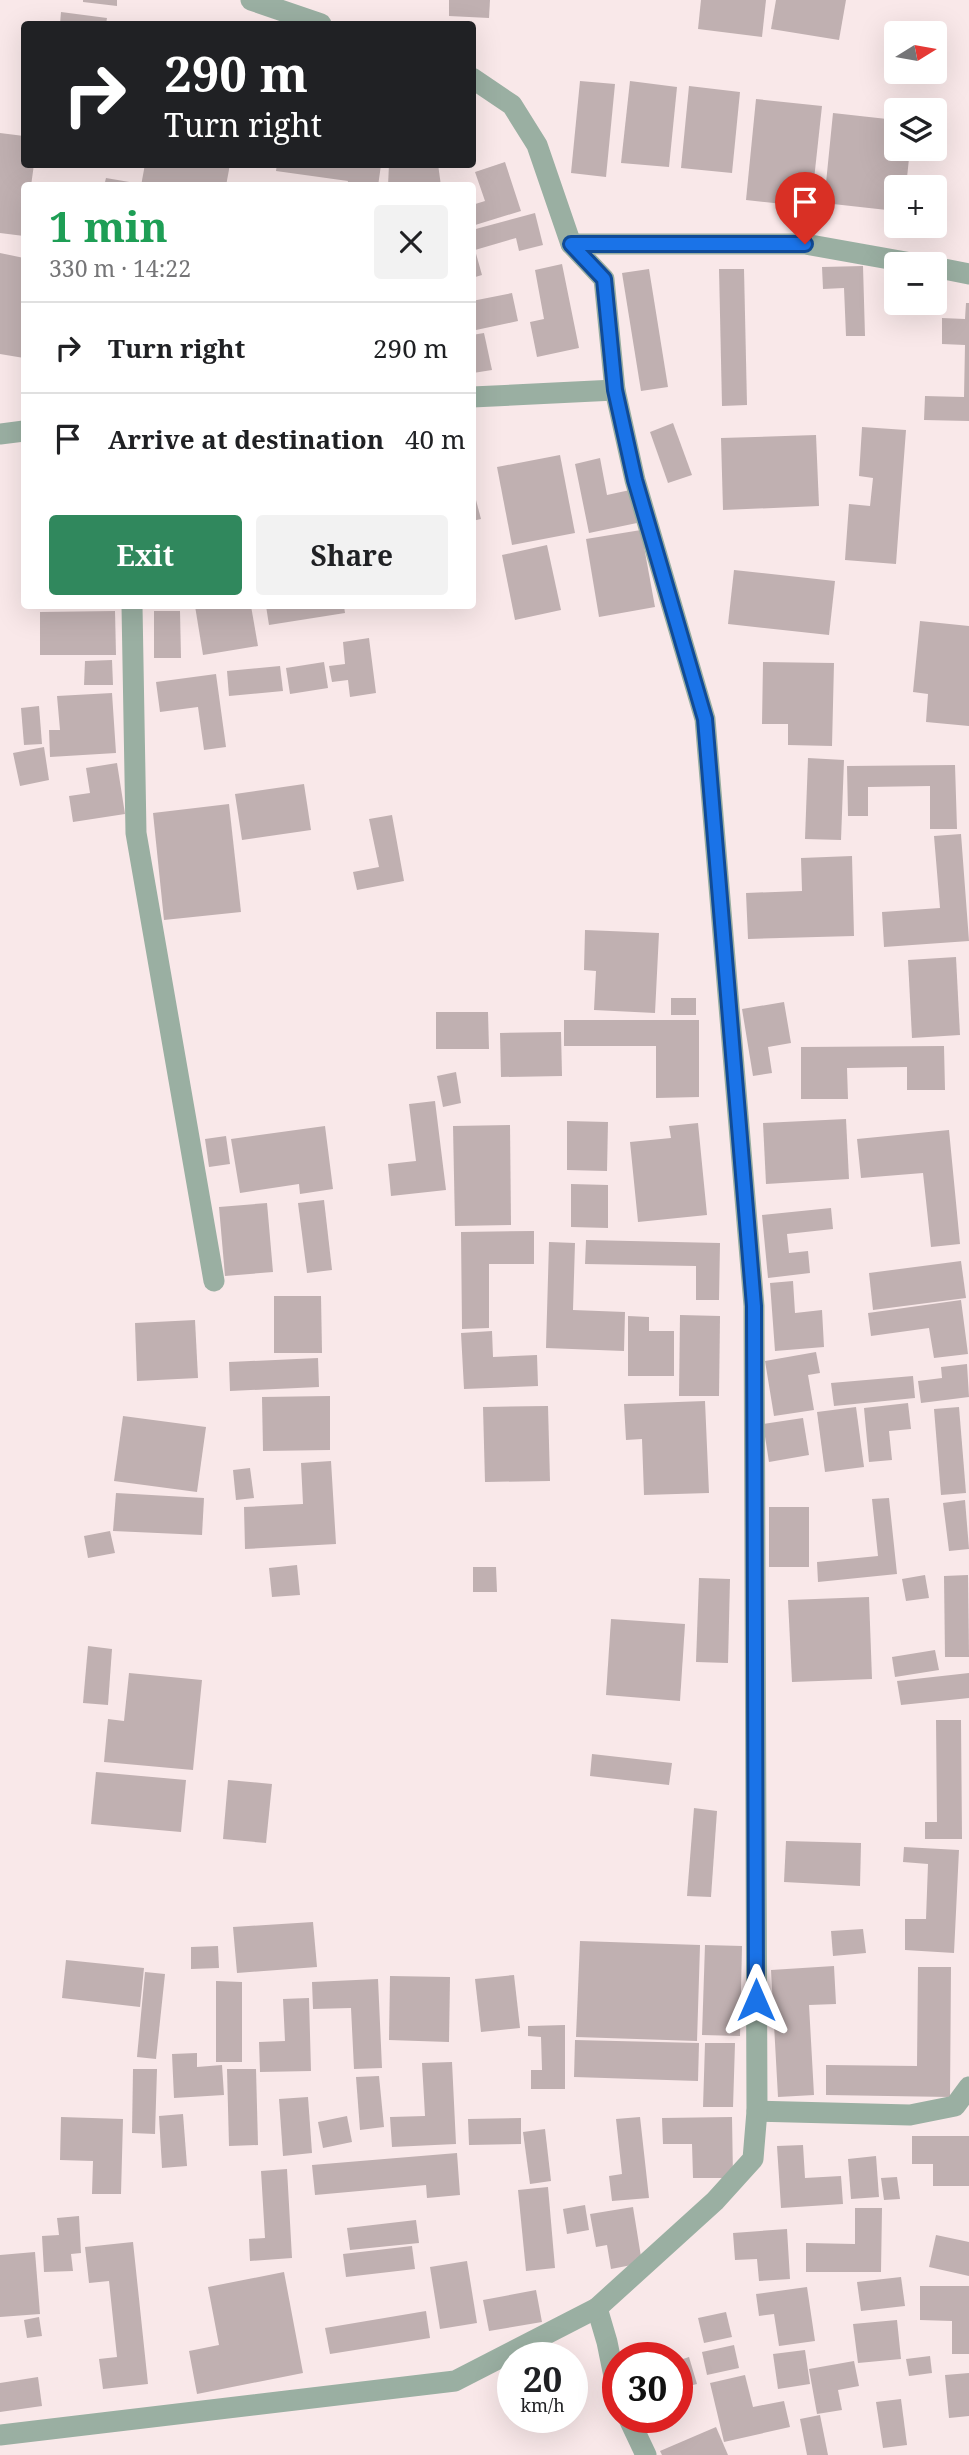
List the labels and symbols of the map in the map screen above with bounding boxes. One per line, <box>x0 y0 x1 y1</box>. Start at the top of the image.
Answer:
north arrow <box>884 21 947 84</box>
pin <box>775 172 835 244</box>
position arrow <box>719 1963 793 2037</box>
speed limit sign: 30 <box>602 2342 693 2433</box>

